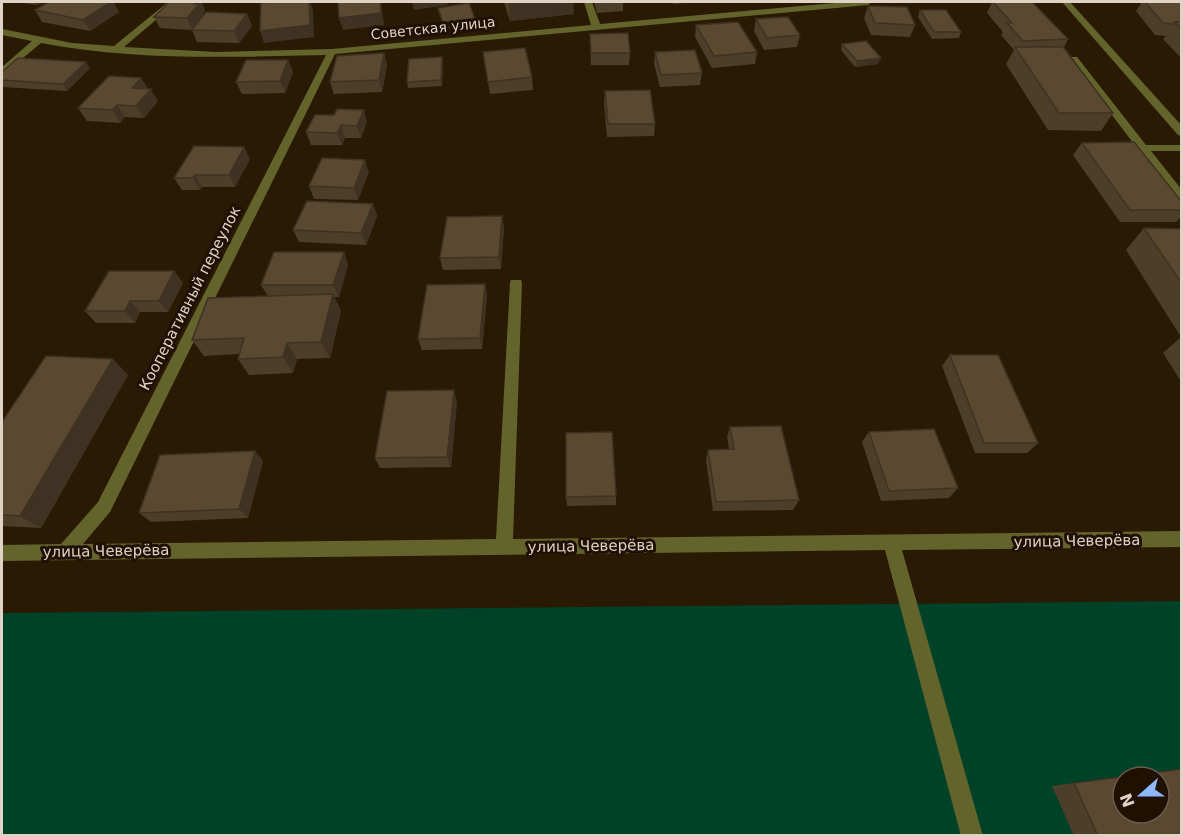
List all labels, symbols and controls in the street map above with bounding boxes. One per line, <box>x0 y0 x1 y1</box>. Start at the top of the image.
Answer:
street label: Советская улица <box>370 13 496 43</box>
street label: Кооперативный переулок <box>136 203 244 393</box>
street label: улица Чеверёва <box>1013 531 1141 551</box>
street label: улица Чеверёва <box>527 536 655 556</box>
street label: улица Чеверёва <box>42 541 170 561</box>
north arrow <box>1111 765 1171 825</box>
text: N <box>1116 791 1139 810</box>

